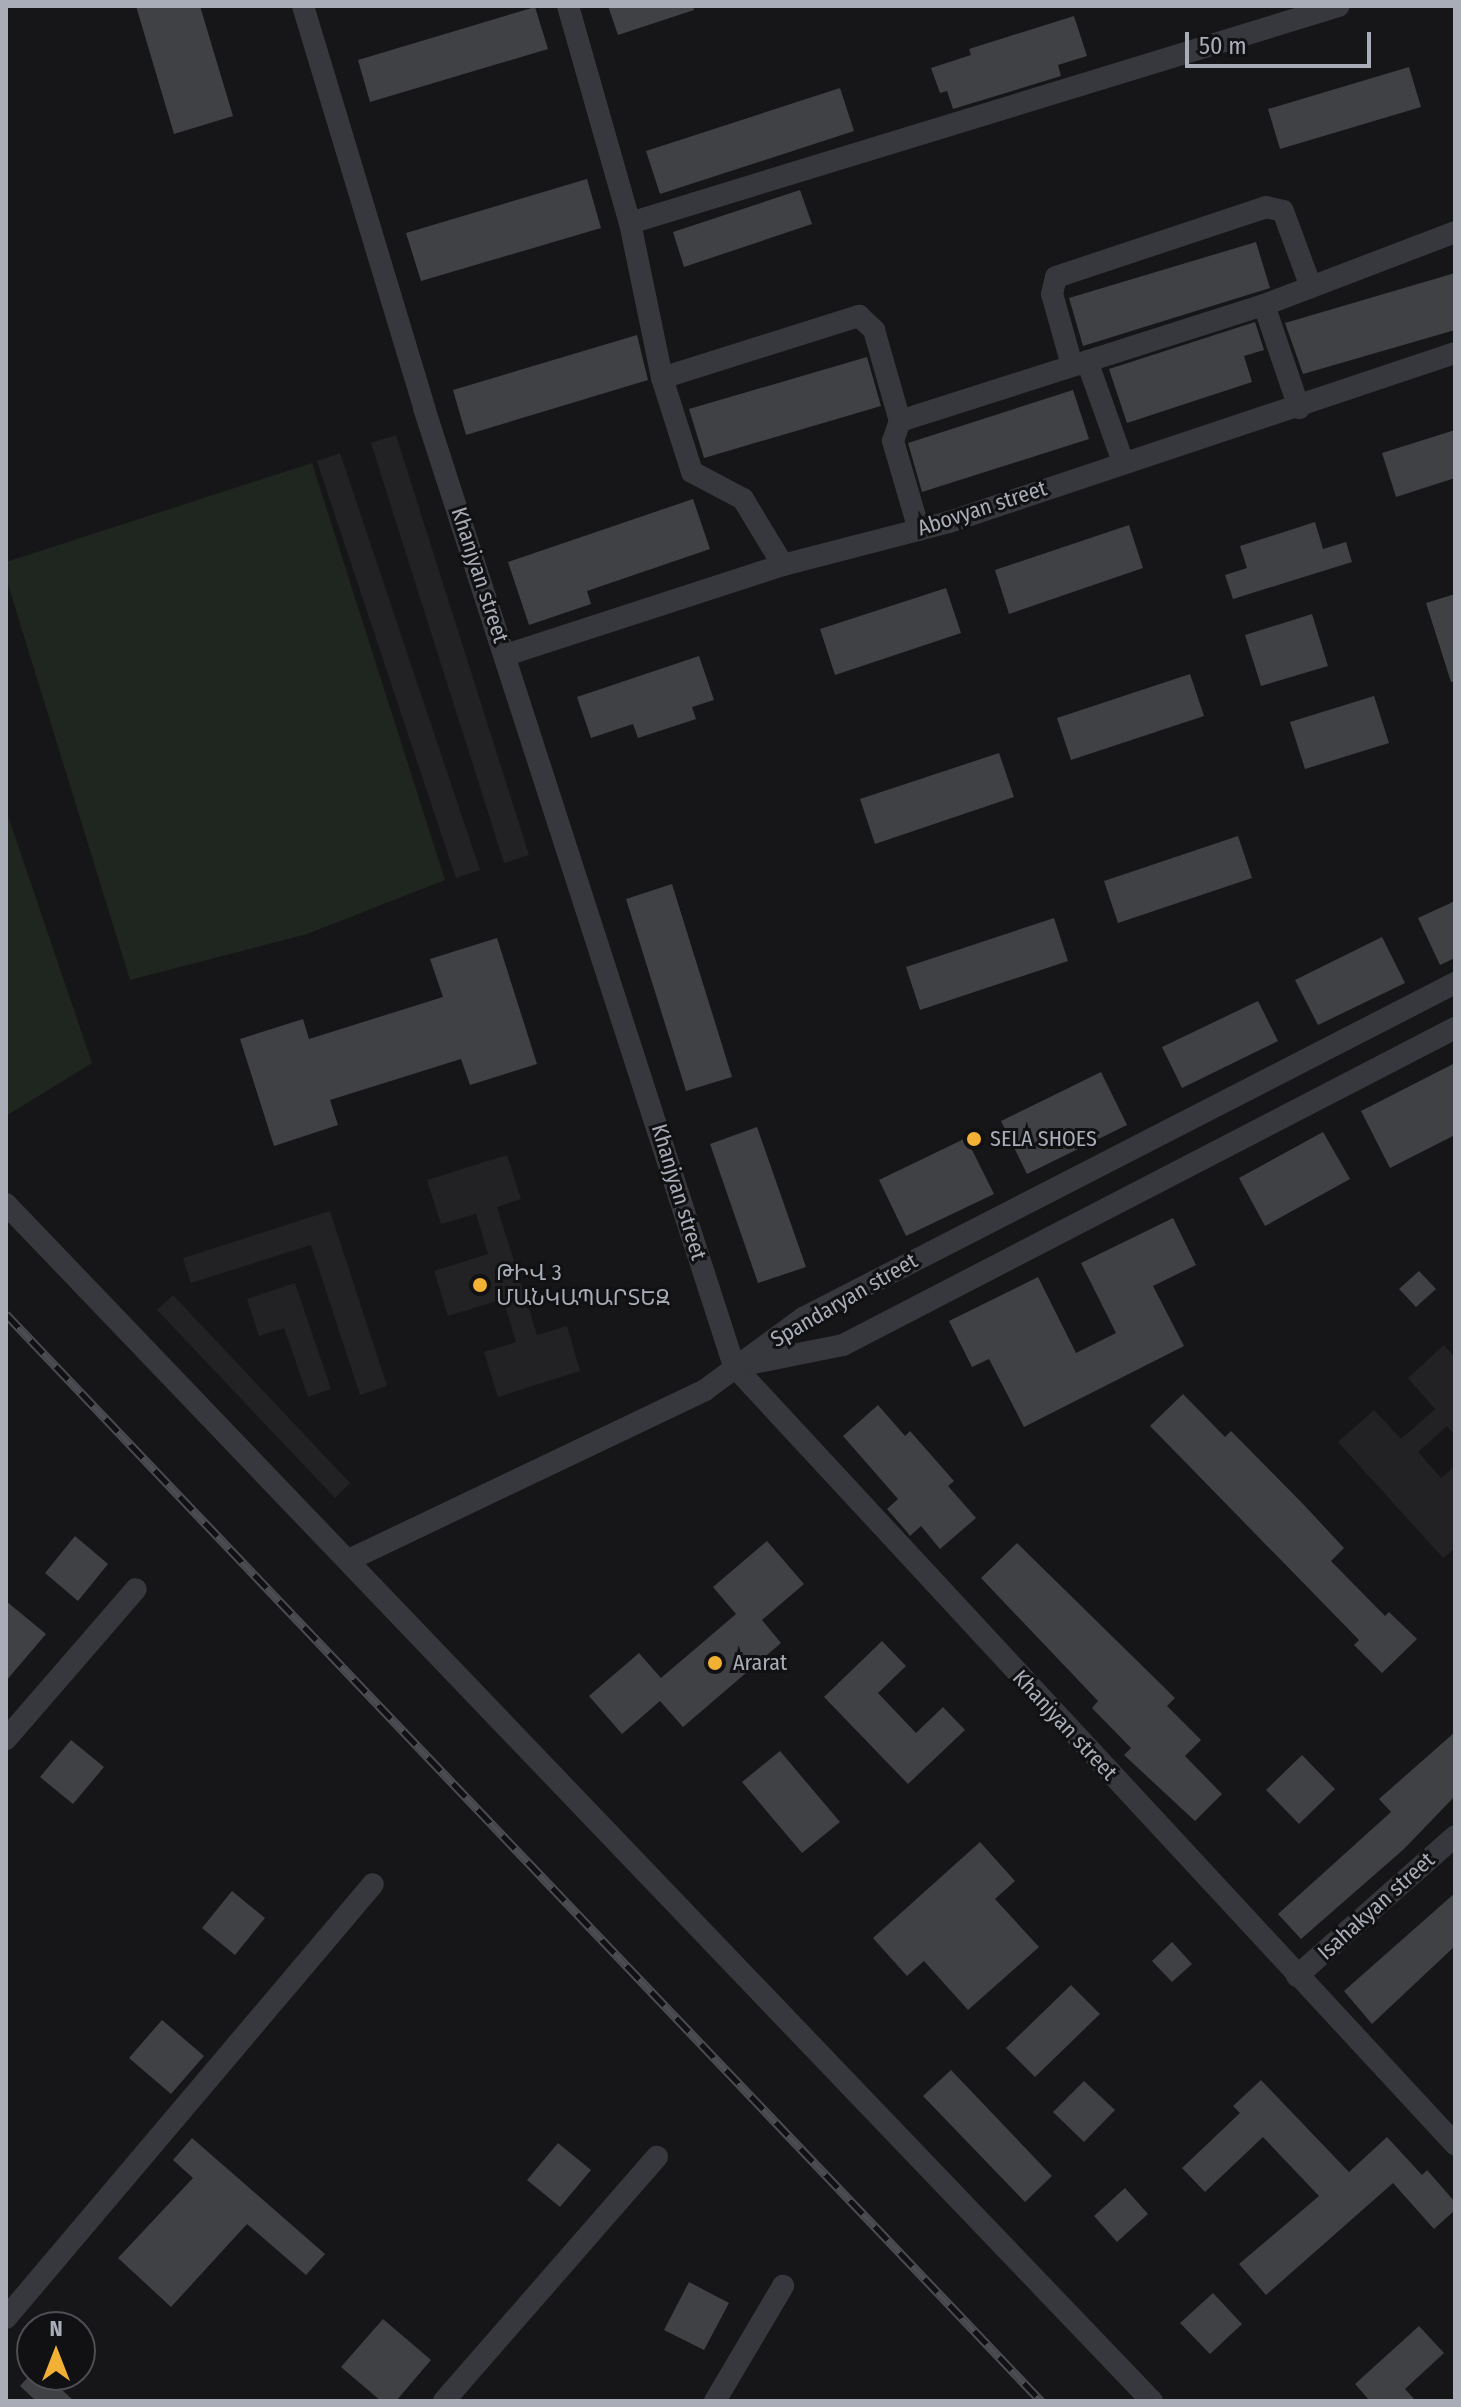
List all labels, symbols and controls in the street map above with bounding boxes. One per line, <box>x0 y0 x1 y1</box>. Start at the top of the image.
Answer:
scale bar <box>1189 16 1375 66</box>
text: 50 m <box>1199 32 1247 60</box>
street label: Abovyan street <box>914 475 1050 541</box>
street label: Khanjyan street <box>446 504 514 646</box>
street label: Khanjyan street <box>646 1121 712 1263</box>
place label: SELA SHOES <box>990 1126 1097 1152</box>
marker: SELA SHOES <box>965 1130 983 1148</box>
street label: Spandaryan street <box>766 1247 922 1353</box>
place label: ԹԻՎ 3 ՄԱՆԿԱՊԱՐՏԵԶ <box>496 1259 670 1310</box>
marker: ԹԻՎ 3 ՄԱՆԿԱՊԱՐՏԵԶ <box>471 1276 489 1294</box>
place label: Ararat <box>733 1650 787 1676</box>
marker: Ararat <box>704 1652 726 1674</box>
street label: Khanjyan street <box>1007 1665 1123 1785</box>
street label: Isahakyan street <box>1312 1847 1440 1965</box>
north arrow <box>16 2311 96 2391</box>
text: N <box>49 2315 63 2342</box>

